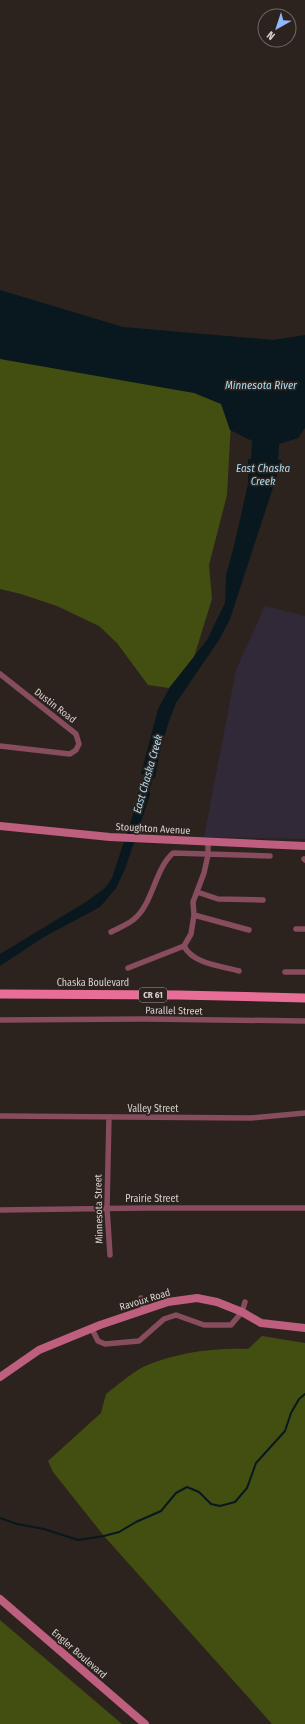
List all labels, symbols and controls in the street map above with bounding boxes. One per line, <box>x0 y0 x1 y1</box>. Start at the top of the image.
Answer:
north arrow <box>257 8 297 48</box>
text: N <box>264 28 278 43</box>
water label: Minnesota River <box>225 379 298 392</box>
water label: East Chaska Creek <box>236 462 290 488</box>
street label: Dustin Road <box>32 686 78 726</box>
water label: East Chaska Creek <box>131 733 166 815</box>
street label: Stoughton Avenue <box>115 821 191 837</box>
street label: Chaska Boulevard <box>57 977 129 989</box>
road number: CR 61 <box>139 988 167 1002</box>
street label: Parallel Street <box>145 1005 203 1018</box>
street label: Valley Street <box>127 1103 179 1115</box>
street label: Minnesota Street <box>92 1173 106 1244</box>
street label: Prairie Street <box>125 1193 179 1205</box>
street label: Ravoux Road <box>118 1287 172 1313</box>
street label: Engler Boulevard <box>49 1627 109 1681</box>

